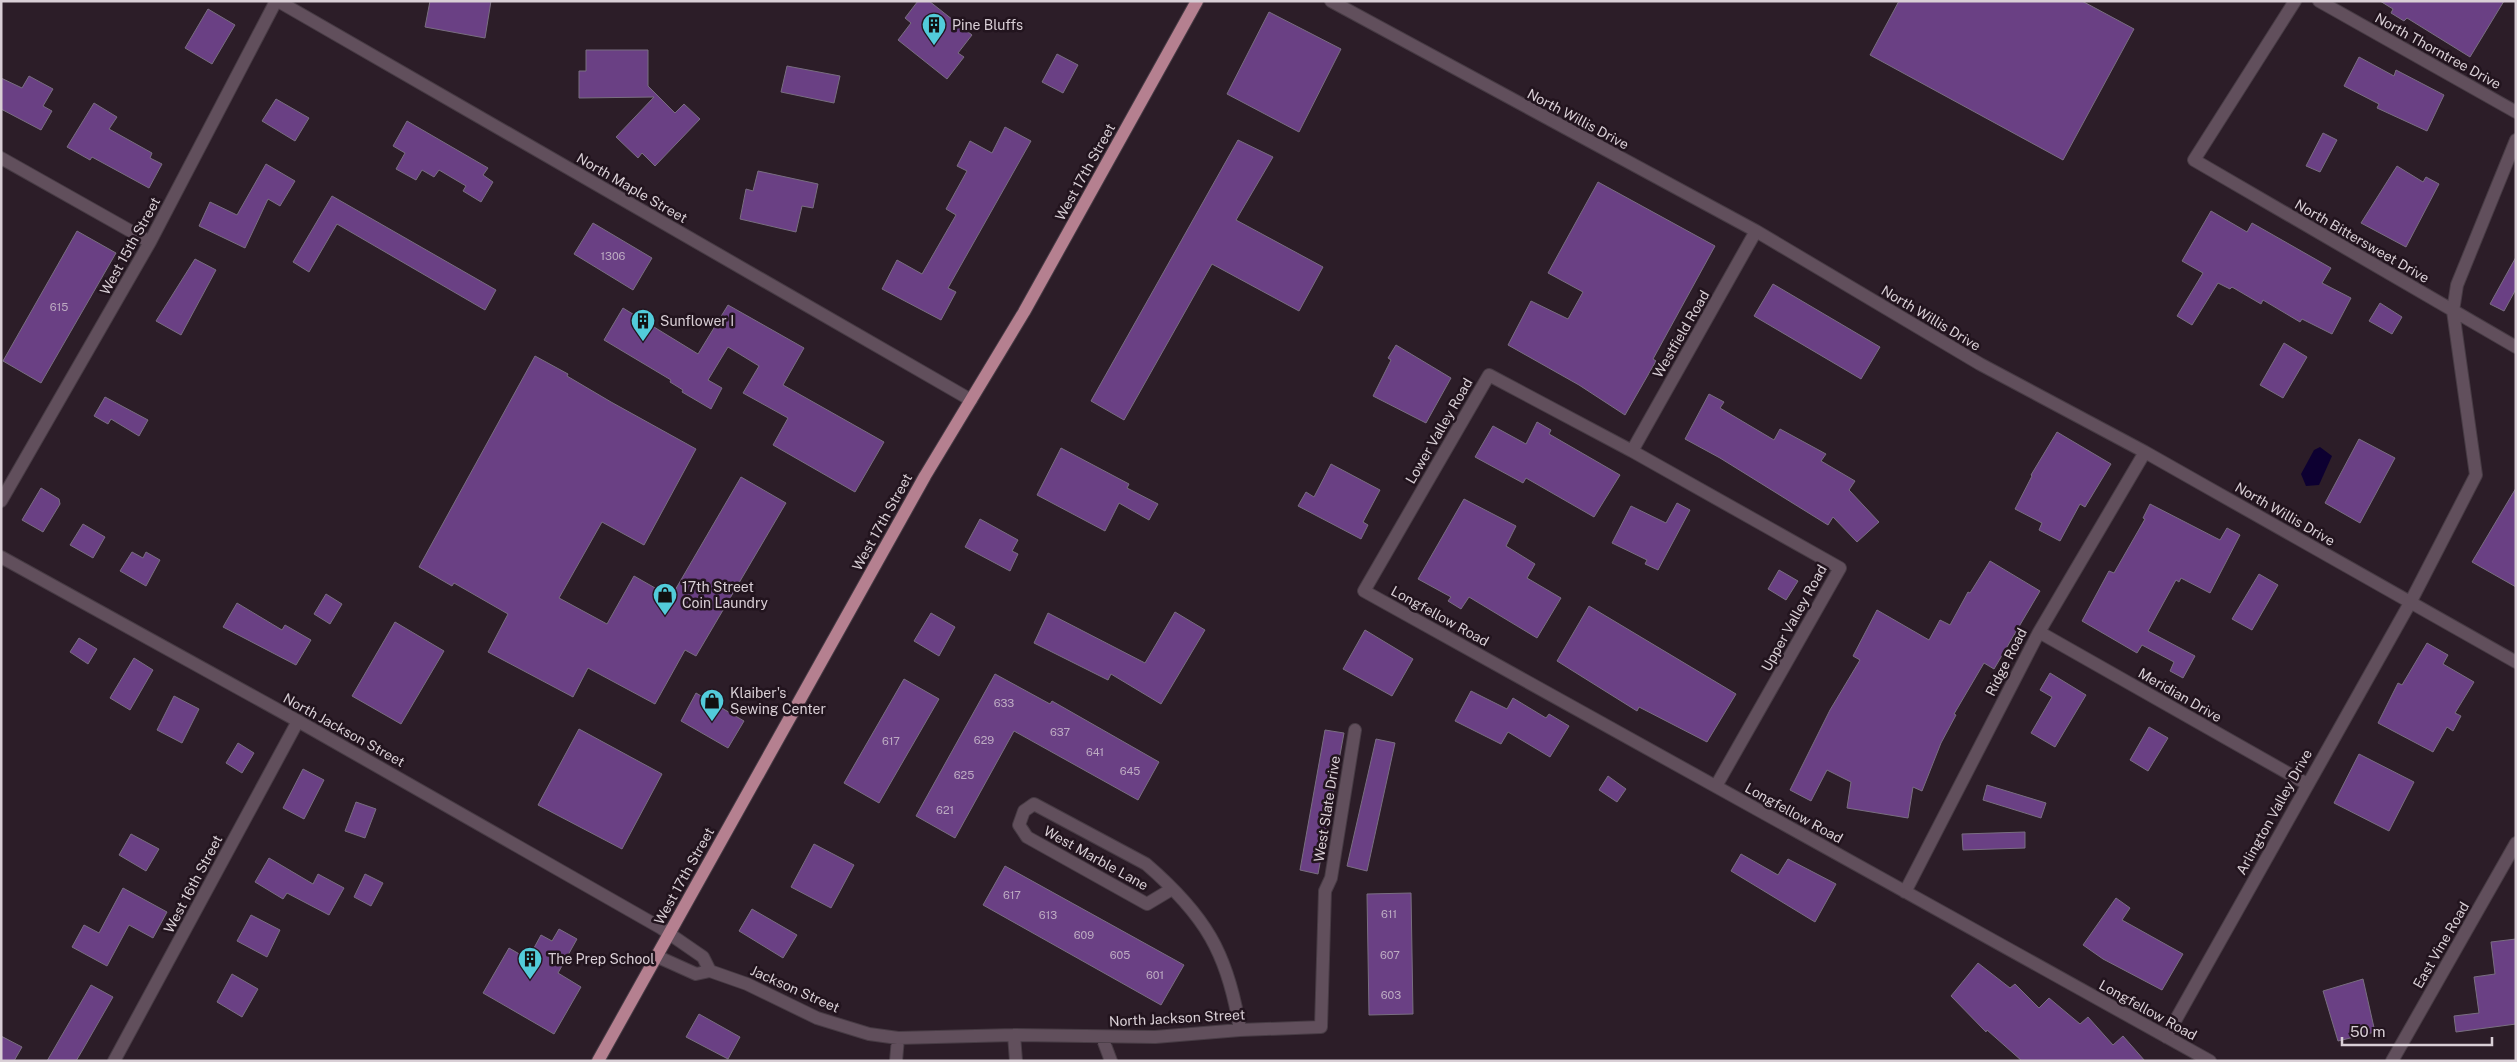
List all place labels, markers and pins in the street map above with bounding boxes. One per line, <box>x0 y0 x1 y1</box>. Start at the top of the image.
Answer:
building icon: Pine Bluffs <box>921 12 947 46</box>
place label: Pine Bluffs <box>952 17 1023 33</box>
building icon: Sunflower I <box>630 308 656 342</box>
place label: Sunflower I <box>660 313 734 329</box>
place label: 17th Street Coin Laundry <box>682 579 769 611</box>
shop icon: 17th Street Coin Laundry <box>652 582 678 616</box>
place label: Klaiber's Sewing Center <box>730 685 826 717</box>
shop icon: Klaiber's Sewing Center <box>699 688 725 722</box>
building icon: The Prep School <box>517 946 543 980</box>
place label: The Prep School <box>548 951 655 967</box>

